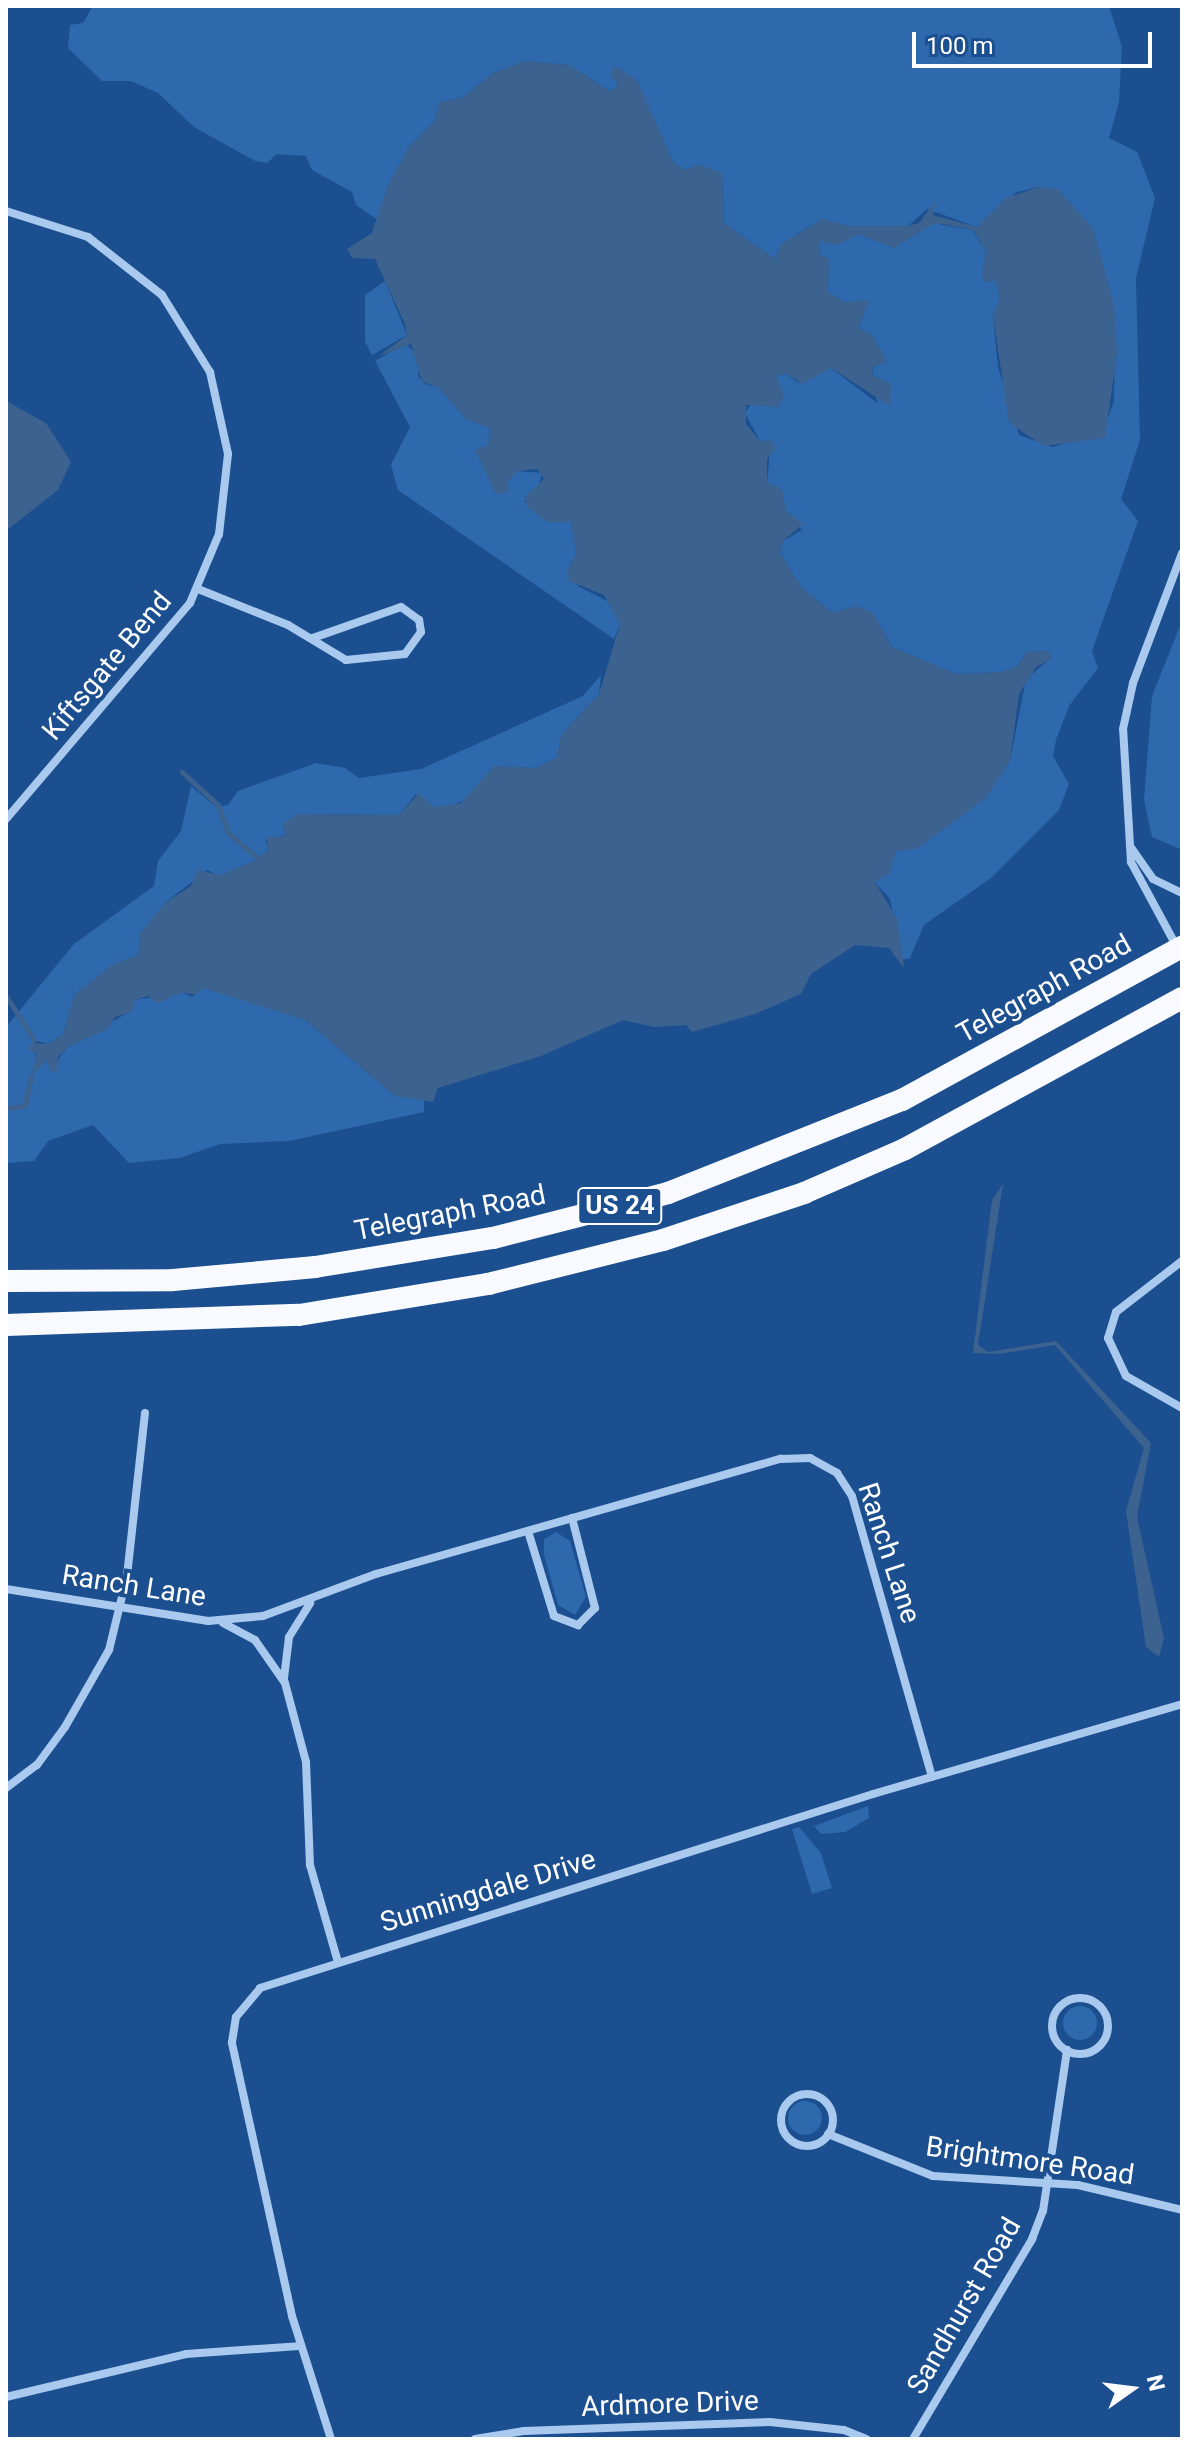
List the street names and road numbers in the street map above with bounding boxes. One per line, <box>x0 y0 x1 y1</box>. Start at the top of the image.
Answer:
street label: Kiftsgate Bend <box>35 585 179 747</box>
street label: Telegraph Road <box>951 927 1137 1051</box>
street label: Telegraph Road <box>352 1178 548 1248</box>
road number: US 24 <box>576 1184 664 1228</box>
street label: Ranch Lane <box>851 1479 927 1627</box>
street label: Ranch Lane <box>59 1558 209 1614</box>
street label: Sunningdale Drive <box>376 1842 600 1940</box>
street label: Brightmore Road <box>924 2130 1136 2192</box>
street label: Sandhurst Road <box>900 2212 1028 2400</box>
street label: Ardmore Drive <box>581 2384 759 2424</box>

